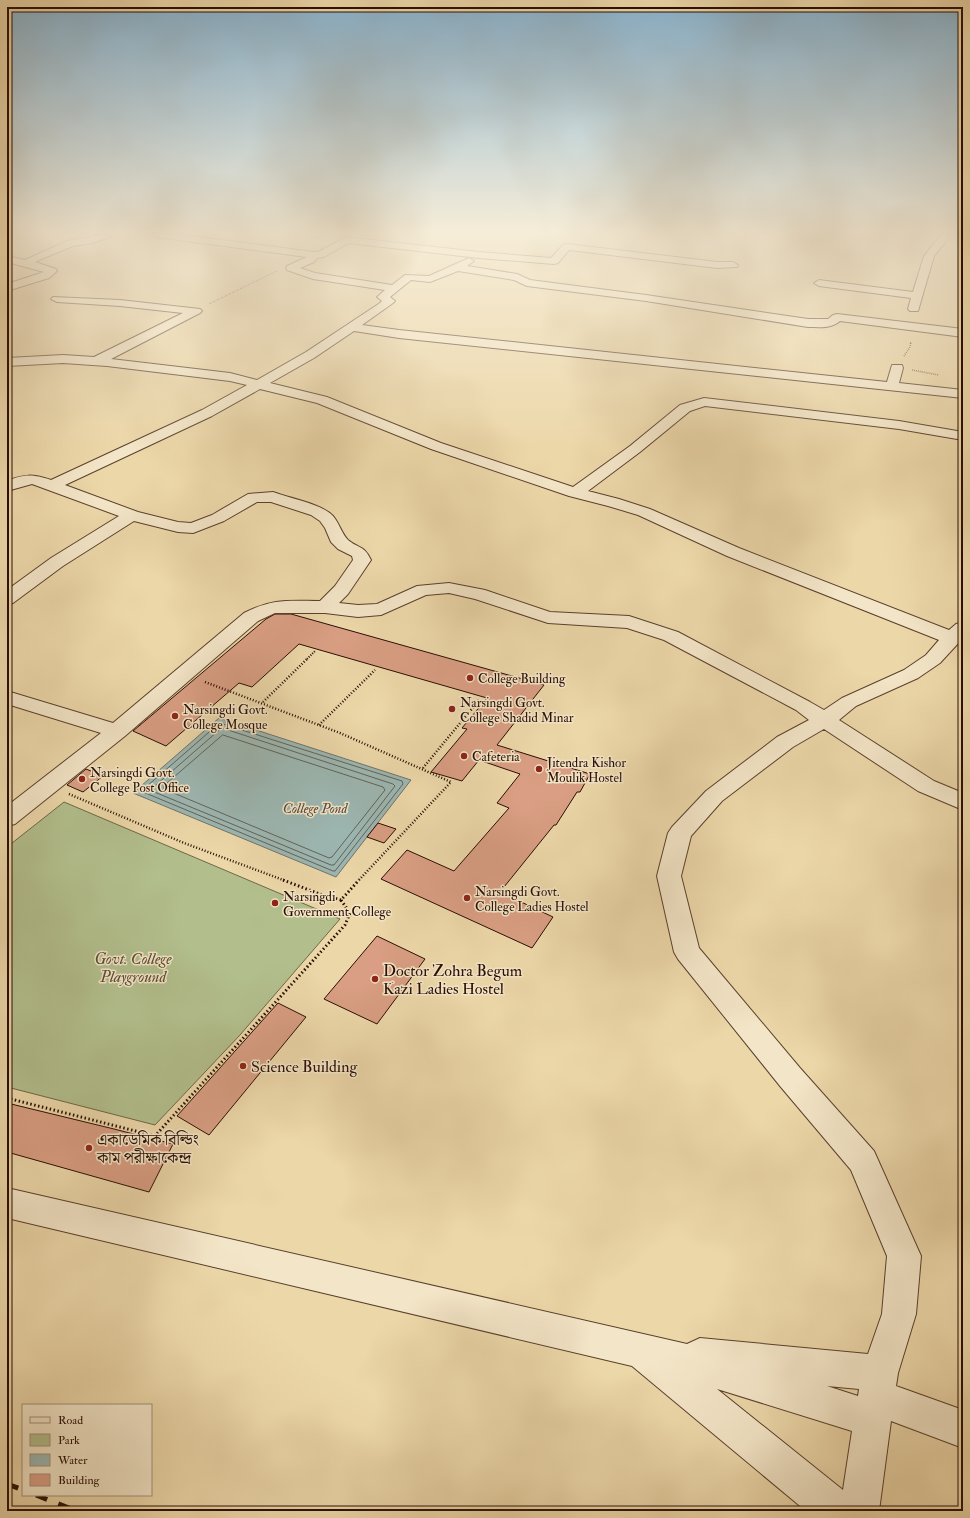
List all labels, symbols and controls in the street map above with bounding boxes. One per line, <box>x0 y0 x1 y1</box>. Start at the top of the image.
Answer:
place label: College Building <box>478 671 566 687</box>
marker: College Building <box>465 673 475 683</box>
place label: Narsingdi Govt. College Shadid Minar <box>460 695 574 726</box>
place label: Narsingdi Govt. College Mosque <box>183 702 268 733</box>
marker: Narsingdi Govt. College Shadid Minar <box>447 704 457 714</box>
marker: Narsingdi Govt. College Mosque <box>170 711 180 721</box>
place label: Cafeteria <box>472 749 520 765</box>
marker: Cafeteria <box>459 751 469 761</box>
place label: Jitendra Kishor Moulik Hostel <box>546 755 626 786</box>
marker: Jitendra Kishor Moulik Hostel <box>534 764 544 774</box>
place label: Narsingdi Govt. College Post Office <box>90 765 190 796</box>
marker: Narsingdi Govt. College Post Office <box>77 774 87 784</box>
water label: College Pond <box>283 800 348 817</box>
place label: Narsingdi Govt. College Ladies Hostel <box>475 884 589 915</box>
place label: Narsingdi Government College <box>283 889 392 920</box>
marker: Narsingdi Govt. College Ladies Hostel <box>462 893 472 903</box>
marker: Narsingdi Government College <box>270 898 280 908</box>
park label: Govt. College Playground <box>94 949 172 987</box>
place label: Doctor Zohra Begum Kazi Ladies Hostel <box>383 961 523 999</box>
marker: Doctor Zohra Begum Kazi Ladies Hostel <box>370 974 380 984</box>
place label: Science Building <box>251 1057 358 1077</box>
marker: Science Building <box>238 1061 248 1071</box>
place label: একাডেমিক বিল্ডিং কাম পরীক্ষাকেন্দ্র <box>96 1130 199 1168</box>
marker: একাডেমিক বিল্ডিং কাম পরীক্ষাকেন্দ্র <box>84 1143 94 1153</box>
legend <box>22 1404 152 1496</box>
text: Road <box>58 1413 83 1428</box>
text: Park <box>58 1433 80 1448</box>
text: Water <box>57 1453 88 1468</box>
text: Building <box>58 1473 101 1488</box>

